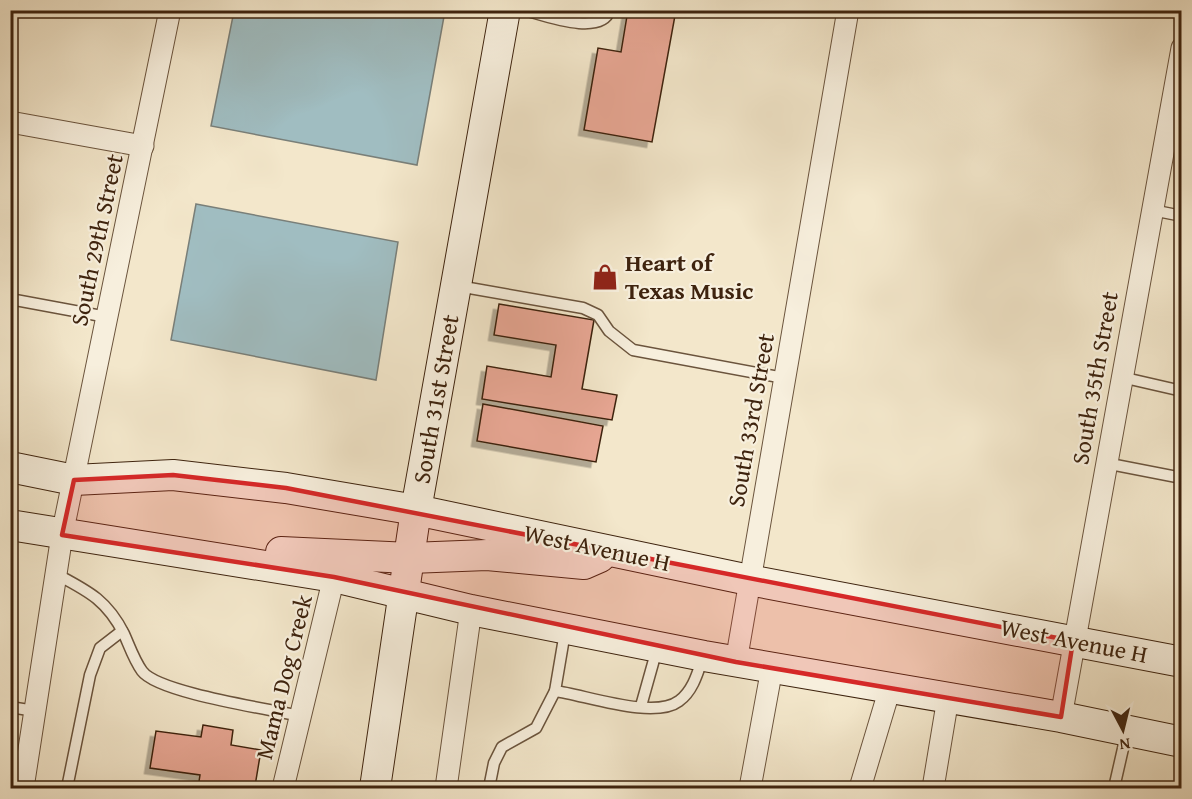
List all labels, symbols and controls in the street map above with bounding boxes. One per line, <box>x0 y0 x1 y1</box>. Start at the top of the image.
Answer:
street label: South 29th Street <box>61 150 132 329</box>
place label: Heart of Texas Music <box>625 245 753 308</box>
shop icon: Heart of Texas Music <box>590 262 620 292</box>
street label: South 35th Street <box>1062 288 1127 467</box>
street label: South 31st Street <box>403 311 468 486</box>
street label: South 33rd Street <box>718 330 783 509</box>
street label: West Avenue H <box>521 515 674 580</box>
street label: Mama Dog Creek <box>246 590 321 763</box>
street label: West Avenue H <box>998 609 1151 672</box>
north arrow <box>1093 700 1153 760</box>
text: N <box>1118 732 1132 757</box>

